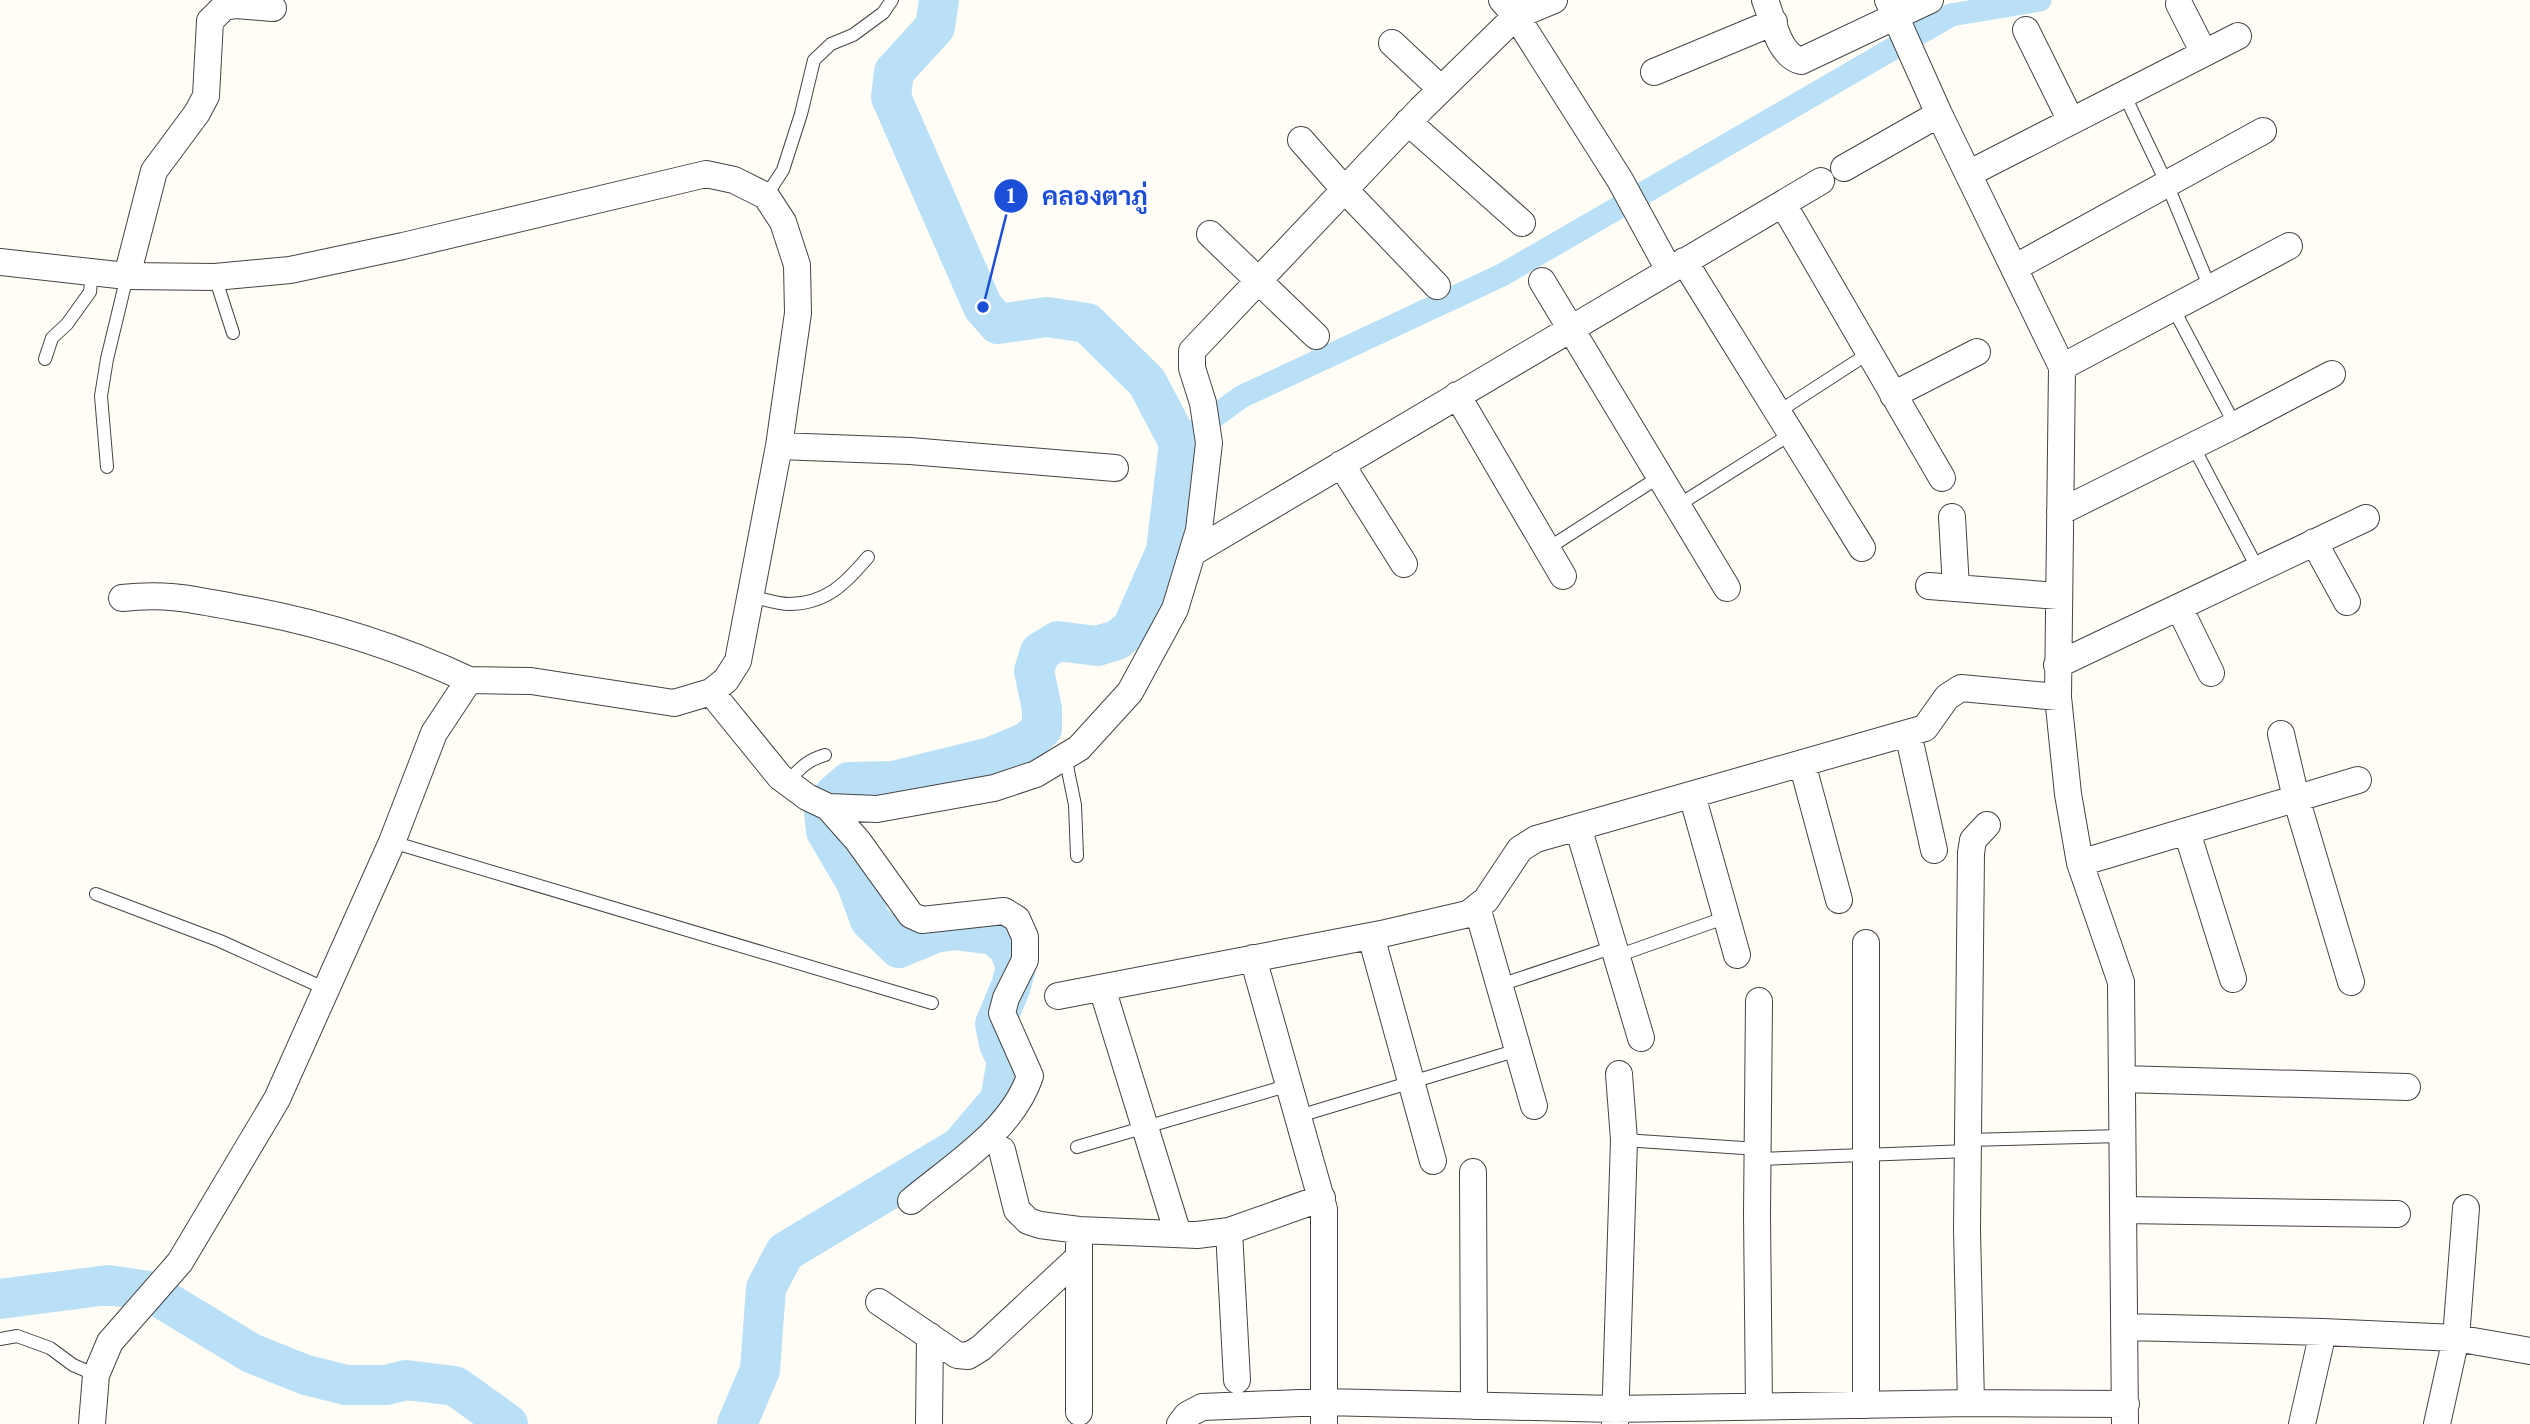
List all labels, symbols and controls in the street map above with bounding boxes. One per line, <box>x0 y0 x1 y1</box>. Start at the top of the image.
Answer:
callout: คลองตาภู่ <box>993 172 1162 219</box>
text: คลองตาภู่ <box>1042 178 1148 214</box>
text: 1 <box>1005 181 1017 209</box>

